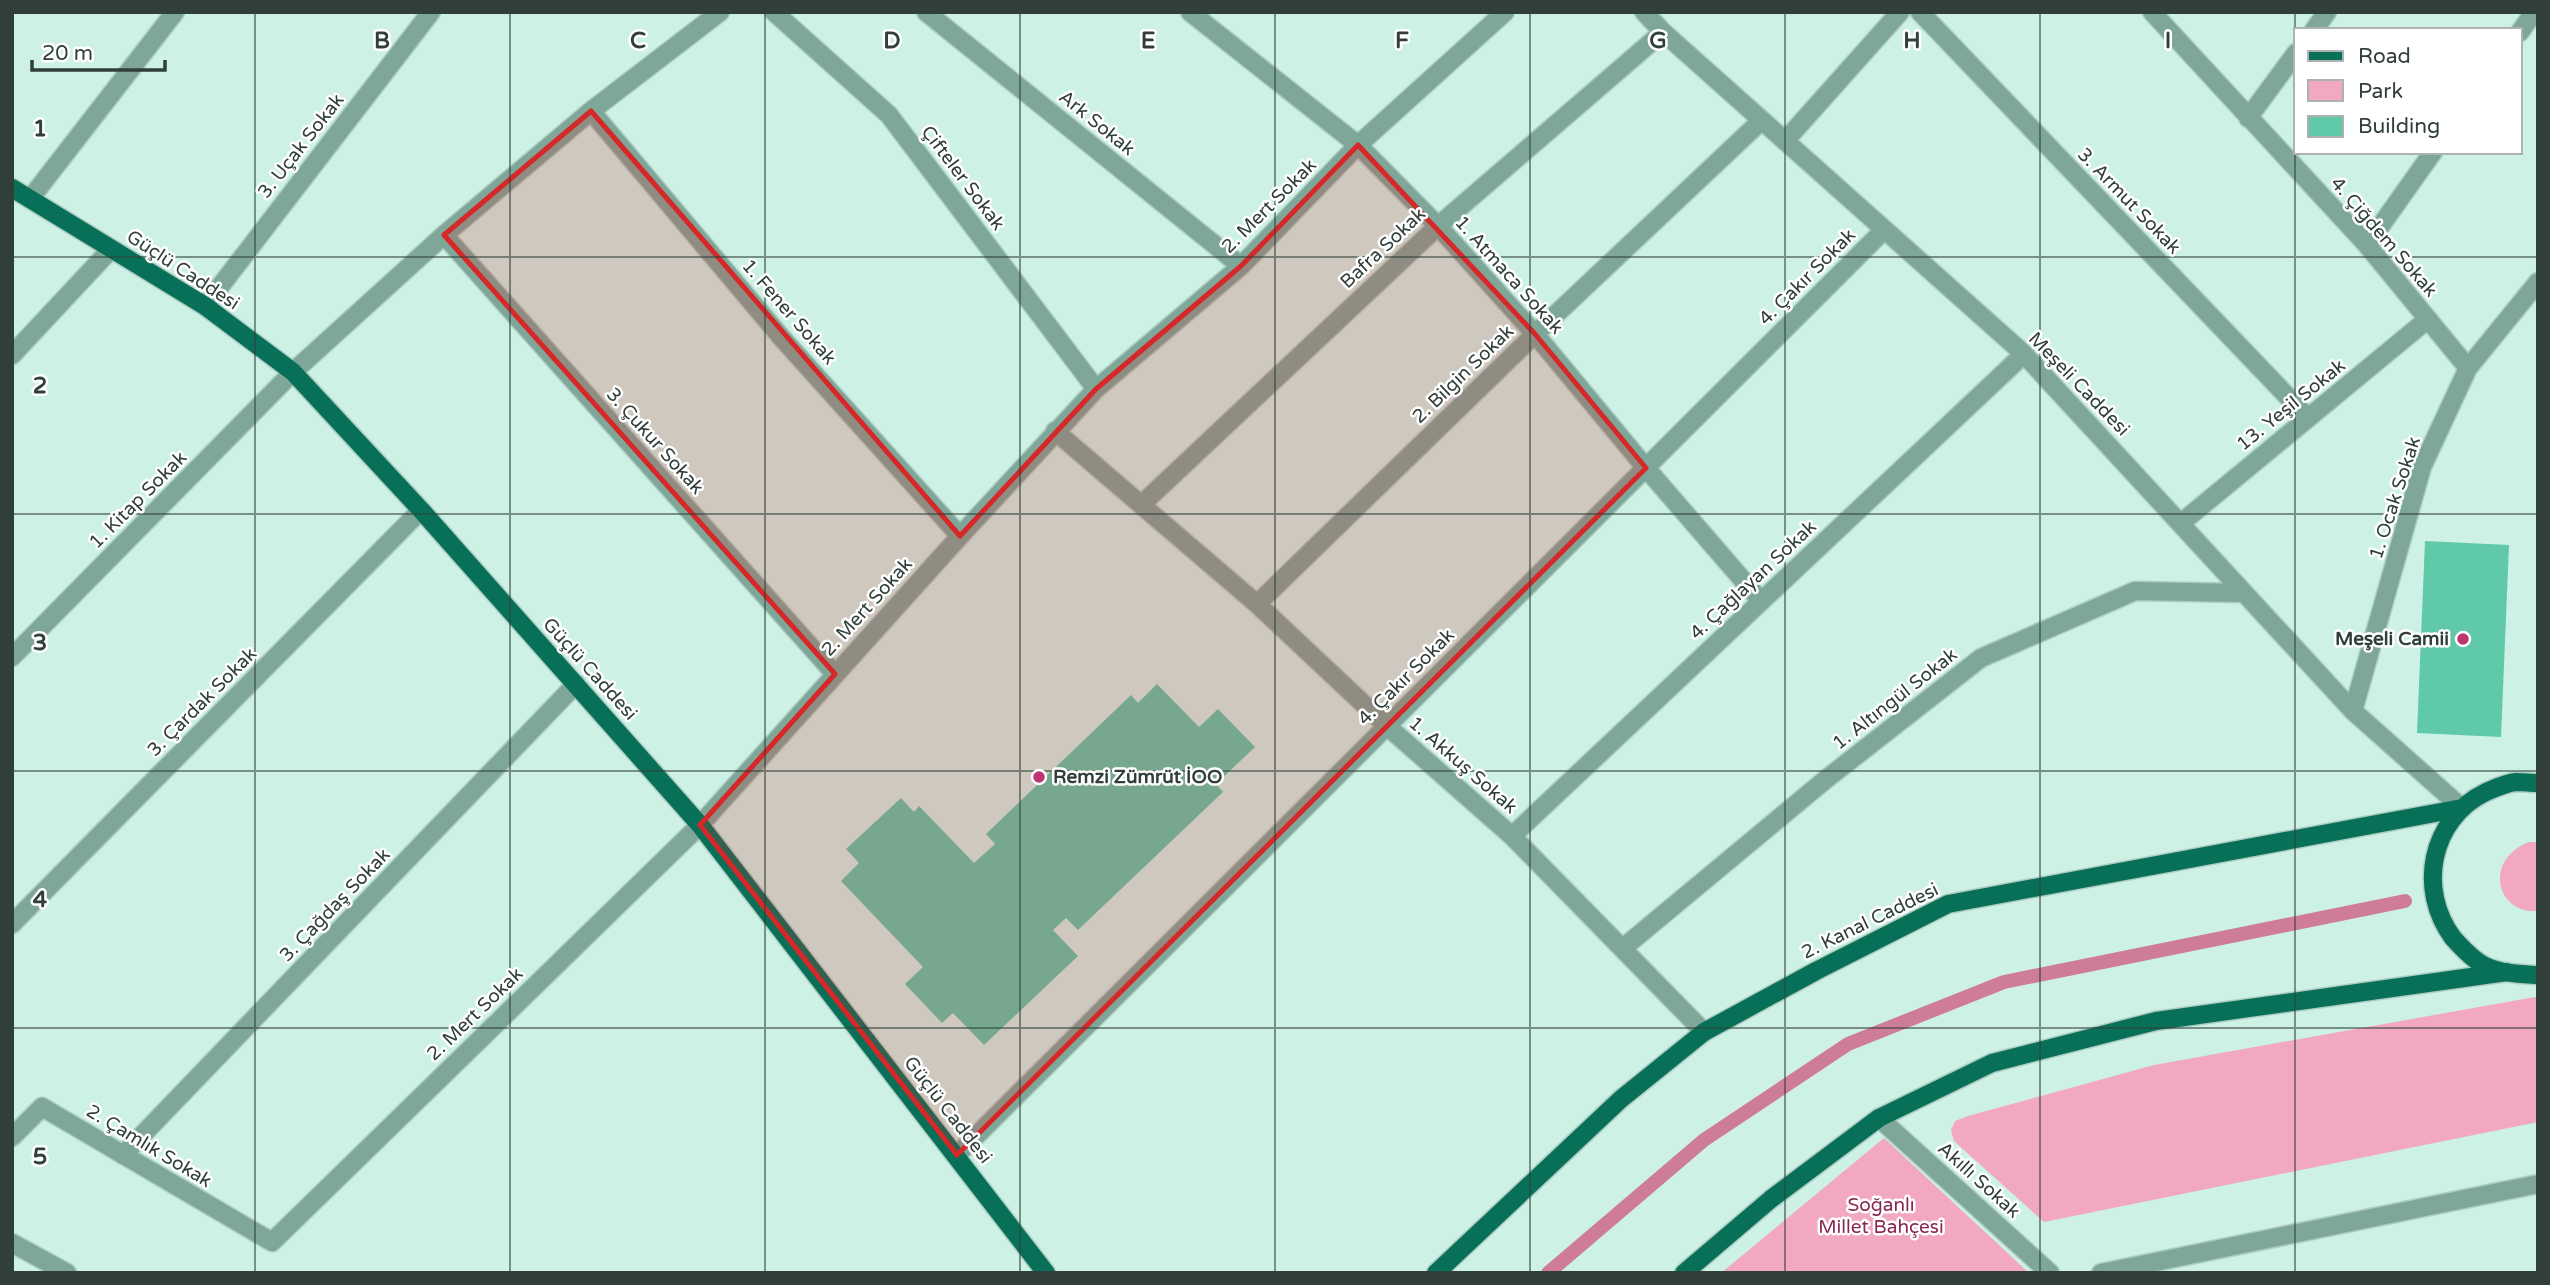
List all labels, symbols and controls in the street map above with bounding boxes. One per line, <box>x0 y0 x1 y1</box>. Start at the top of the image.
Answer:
text: B <box>374 27 390 55</box>
text: C <box>630 27 646 55</box>
text: D <box>883 27 901 55</box>
text: E <box>1141 27 1155 55</box>
text: F <box>1395 27 1409 55</box>
text: G <box>1649 27 1667 55</box>
text: H <box>1903 27 1921 55</box>
text: I <box>2165 27 2171 55</box>
scale bar <box>32 28 164 72</box>
legend <box>2294 28 2522 154</box>
text: 20 m <box>42 41 93 66</box>
text: Road <box>2358 44 2411 69</box>
text: Park <box>2358 79 2403 104</box>
street label: Ark Sokak <box>1055 86 1139 160</box>
street label: 3. Uçak Sokak <box>253 89 349 203</box>
text: Building <box>2358 114 2440 139</box>
text: 1 <box>33 115 47 143</box>
street label: Çifteler Sokak <box>917 121 1009 235</box>
street label: 3. Armut Sokak <box>2073 143 2185 259</box>
street label: 2. Mert Sokak <box>1217 154 1321 258</box>
street label: 4. Çiğdem Sokak <box>2326 173 2442 301</box>
street label: Bafra Sokak <box>1336 203 1430 293</box>
street label: 1. Atmaca Sokak <box>1450 211 1568 339</box>
street label: 4. Çakır Sokak <box>1754 224 1860 330</box>
street label: Güçlü Caddesi <box>123 225 243 315</box>
street label: 1. Fener Sokak <box>737 255 841 369</box>
street label: 2. Bilgin Sokak <box>1408 320 1518 428</box>
street label: Meşeli Caddesi <box>2024 328 2134 440</box>
street label: 13. Yeşil Sokak <box>2232 355 2350 455</box>
text: 2 <box>33 372 47 400</box>
street label: 3. Çukur Sokak <box>602 383 708 499</box>
street label: 1. Ocak Sokak <box>2365 434 2425 562</box>
street label: 1. Kitap Sokak <box>85 447 191 553</box>
street label: 4. Çağlayan Sokak <box>1685 516 1821 644</box>
street label: 2. Mert Sokak <box>817 553 917 661</box>
street label: Güçlü Caddesi <box>538 613 642 725</box>
street label: 4. Çakır Sokak <box>1353 624 1459 730</box>
place label: Meşeli Camii <box>2335 628 2449 651</box>
text: 3 <box>33 629 47 657</box>
marker: Meşeli Camii <box>2455 631 2471 647</box>
street label: 3. Çardak Sokak <box>143 643 261 761</box>
street label: 1. Altıngül Sokak <box>1828 644 1962 754</box>
street label: 1. Akkuş Sokak <box>1404 712 1522 818</box>
place label: Remzi Zümrüt İOO <box>1053 766 1222 788</box>
marker: Remzi Zümrüt İOO <box>1031 769 1047 785</box>
street label: 3. Çağdaş Sokak <box>275 844 395 966</box>
street label: 2. Kanal Caddesi <box>1798 878 1942 964</box>
text: 4 <box>33 886 48 914</box>
street label: 2. Mert Sokak <box>423 963 527 1065</box>
street label: Güçlü Caddesi <box>899 1052 997 1168</box>
street label: 2. Çamlık Sokak <box>82 1100 216 1192</box>
street label: Akıllı Sokak <box>1933 1137 2025 1223</box>
text: 5 <box>33 1143 47 1171</box>
park label: Soğanlı Millet Bahçesi <box>1818 1194 1944 1238</box>

